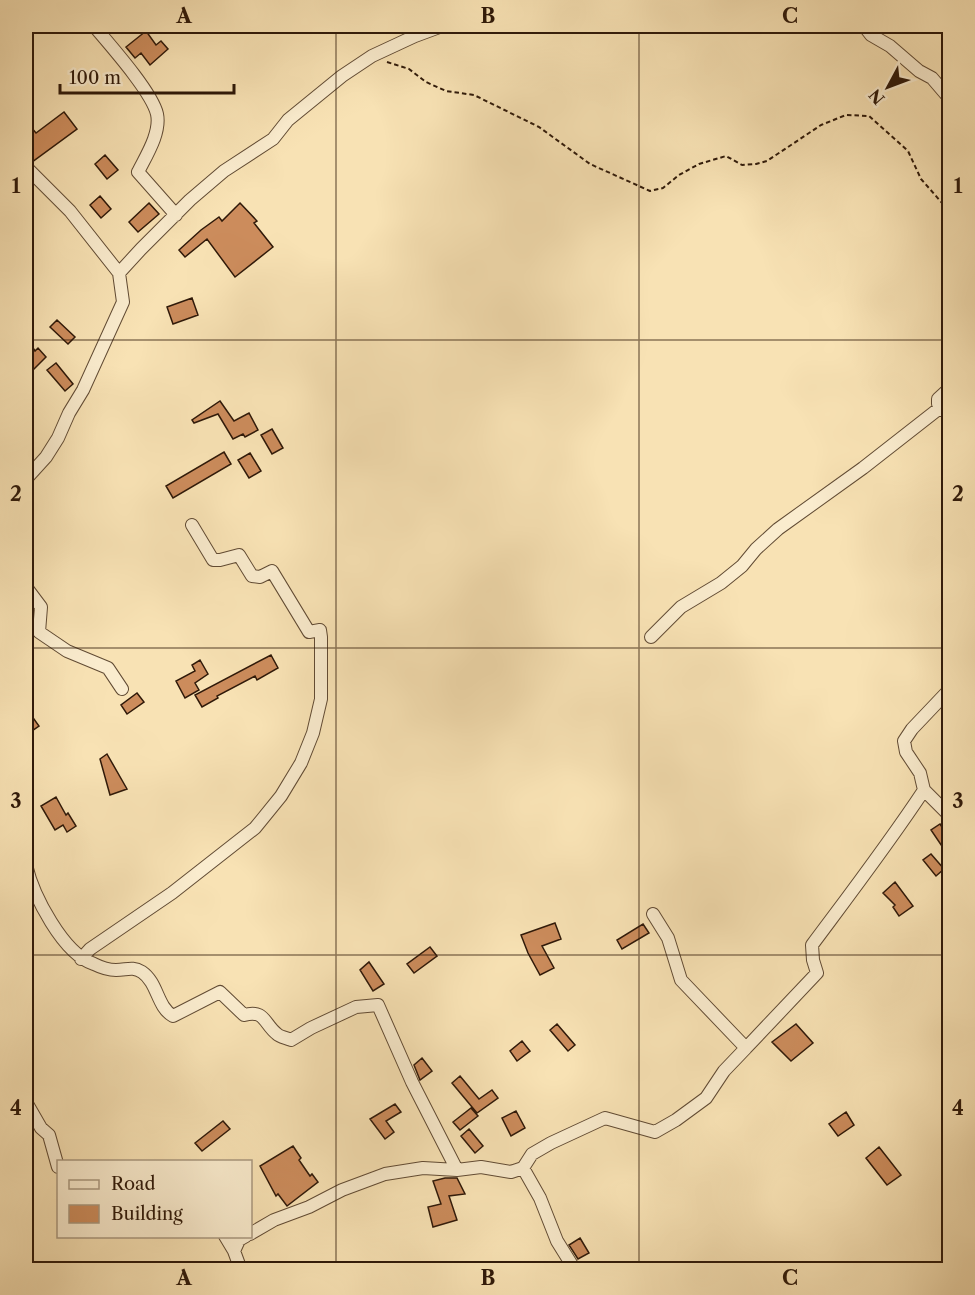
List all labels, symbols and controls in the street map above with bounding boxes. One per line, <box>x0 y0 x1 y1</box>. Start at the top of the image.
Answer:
text: A <box>175 4 192 28</box>
text: B <box>481 4 496 28</box>
text: C <box>782 4 798 28</box>
scale bar <box>60 57 234 95</box>
north arrow <box>858 57 918 117</box>
text: 100 m <box>69 67 121 89</box>
text: N <box>865 85 889 109</box>
text: 1 <box>12 174 21 198</box>
text: 1 <box>954 174 963 198</box>
text: 2 <box>10 482 22 506</box>
text: 2 <box>952 482 964 506</box>
text: 3 <box>10 789 22 813</box>
text: 3 <box>952 789 964 813</box>
text: 4 <box>10 1096 22 1120</box>
text: 4 <box>952 1096 964 1120</box>
legend <box>57 1160 252 1238</box>
text: Road <box>111 1173 156 1195</box>
text: Building <box>111 1203 183 1225</box>
text: A <box>175 1266 192 1290</box>
text: B <box>481 1266 496 1290</box>
text: C <box>782 1266 798 1290</box>

